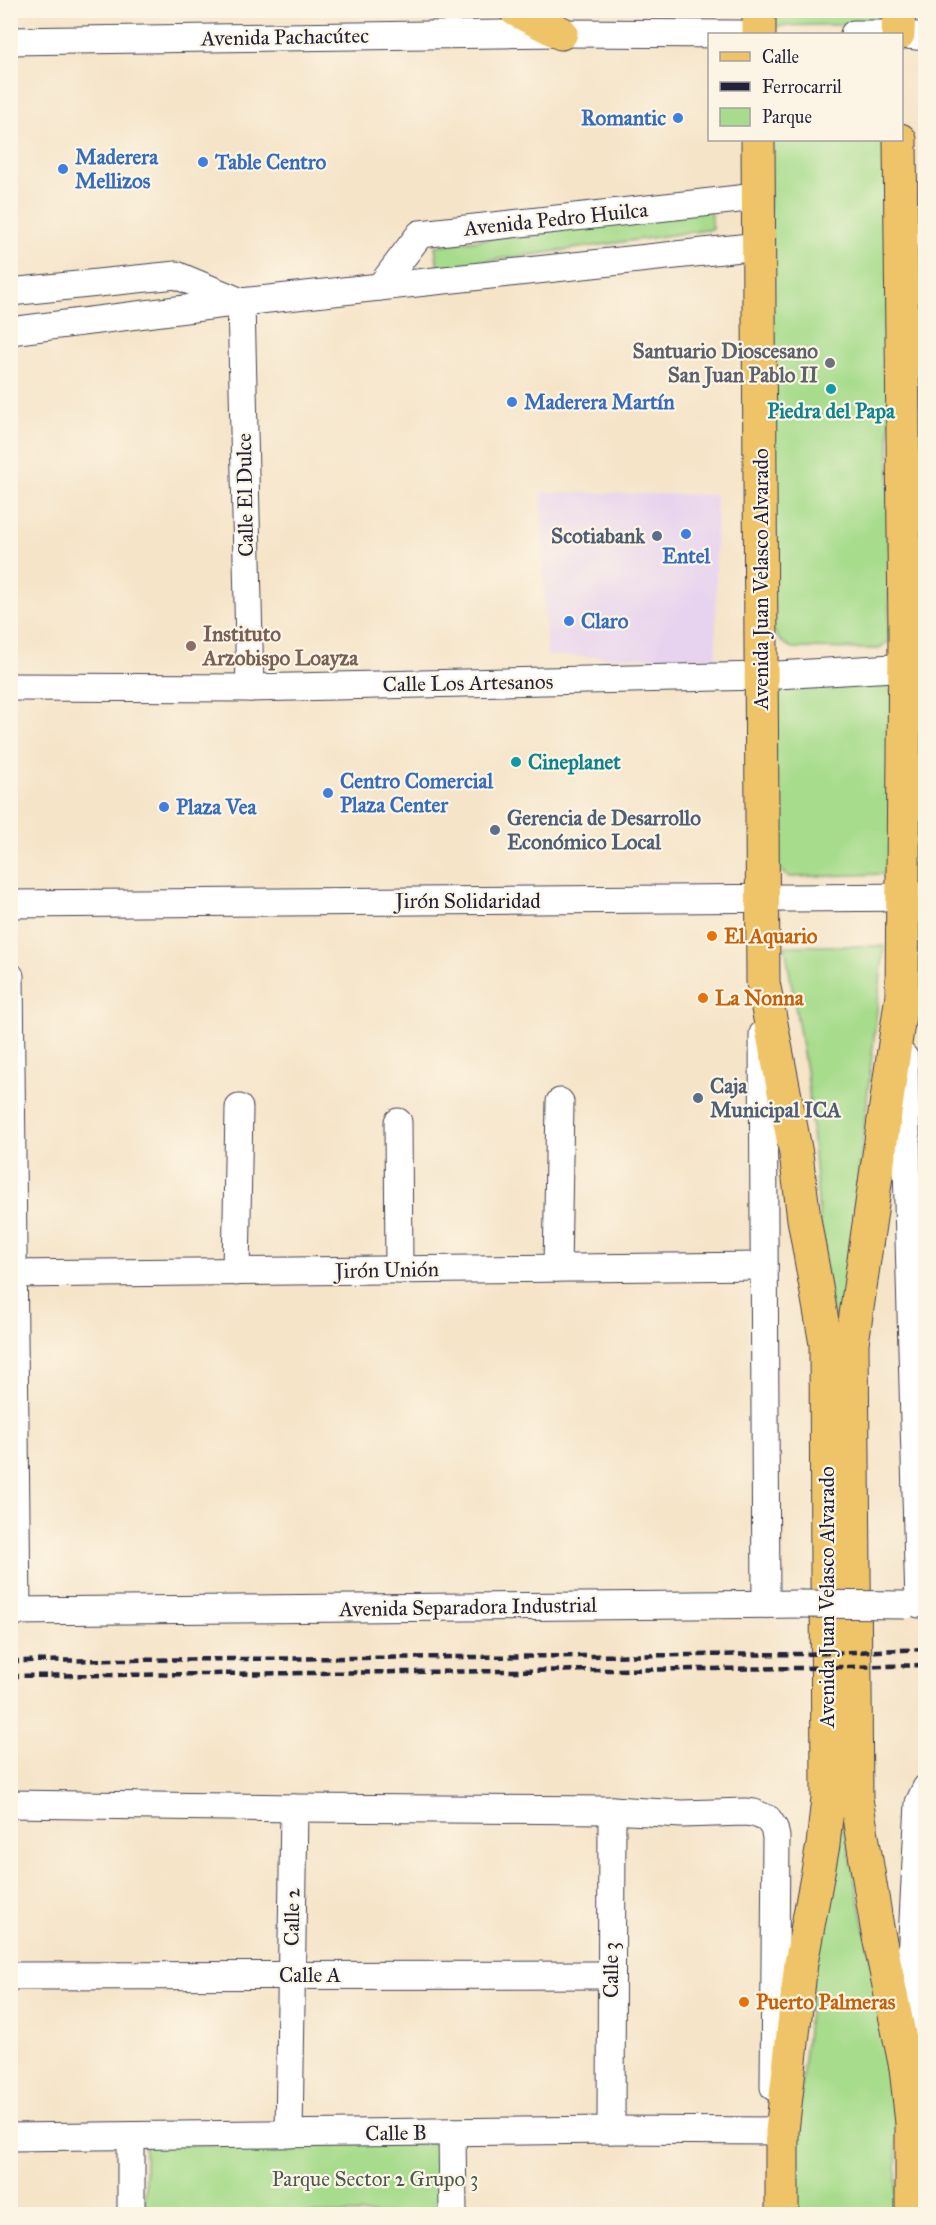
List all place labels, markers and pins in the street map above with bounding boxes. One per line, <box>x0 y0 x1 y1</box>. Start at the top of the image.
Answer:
place label: Romantic <box>581 105 666 131</box>
marker: Romantic <box>671 111 685 125</box>
place label: Maderera Mellizos <box>75 144 159 194</box>
place label: Table Centro <box>214 149 326 175</box>
marker: Table Centro <box>196 155 210 169</box>
marker: Maderera Mellizos <box>56 162 70 176</box>
place label: Santuario Dioscesano San Juan Pablo II <box>633 338 818 389</box>
marker: Santuario Dioscesano San Juan Pablo II <box>823 356 837 370</box>
marker: Piedra del Papa <box>824 382 838 396</box>
place label: Maderera Martín <box>524 389 675 415</box>
marker: Maderera Martín <box>505 395 519 409</box>
place label: Piedra del Papa <box>767 398 896 424</box>
place label: Scotiabank <box>551 523 646 549</box>
marker: Entel <box>679 527 693 541</box>
marker: Scotiabank <box>650 529 664 543</box>
place label: Entel <box>662 543 711 569</box>
place label: Claro <box>581 608 629 634</box>
marker: Claro <box>562 614 576 628</box>
place label: Instituto Arzobispo Loayza <box>201 621 359 671</box>
marker: Instituto Arzobispo Loayza <box>184 639 198 653</box>
place label: Cineplanet <box>528 749 621 775</box>
marker: Cineplanet <box>509 755 523 769</box>
place label: Centro Comercial Plaza Center <box>340 768 494 818</box>
marker: Centro Comercial Plaza Center <box>321 786 335 800</box>
place label: Plaza Vea <box>176 794 258 820</box>
marker: Plaza Vea <box>157 800 171 814</box>
place label: Gerencia de Desarrollo Económico Local <box>507 805 701 855</box>
marker: Gerencia de Desarrollo Económico Local <box>488 823 502 837</box>
place label: El Aquario <box>724 923 818 949</box>
marker: El Aquario <box>705 929 719 943</box>
place label: La Nonna <box>715 985 805 1011</box>
marker: La Nonna <box>696 991 710 1005</box>
place label: Caja Municipal ICA <box>710 1073 842 1123</box>
marker: Caja Municipal ICA <box>691 1091 705 1105</box>
place label: Puerto Palmeras <box>756 1989 896 2015</box>
marker: Puerto Palmeras <box>737 1995 751 2009</box>

